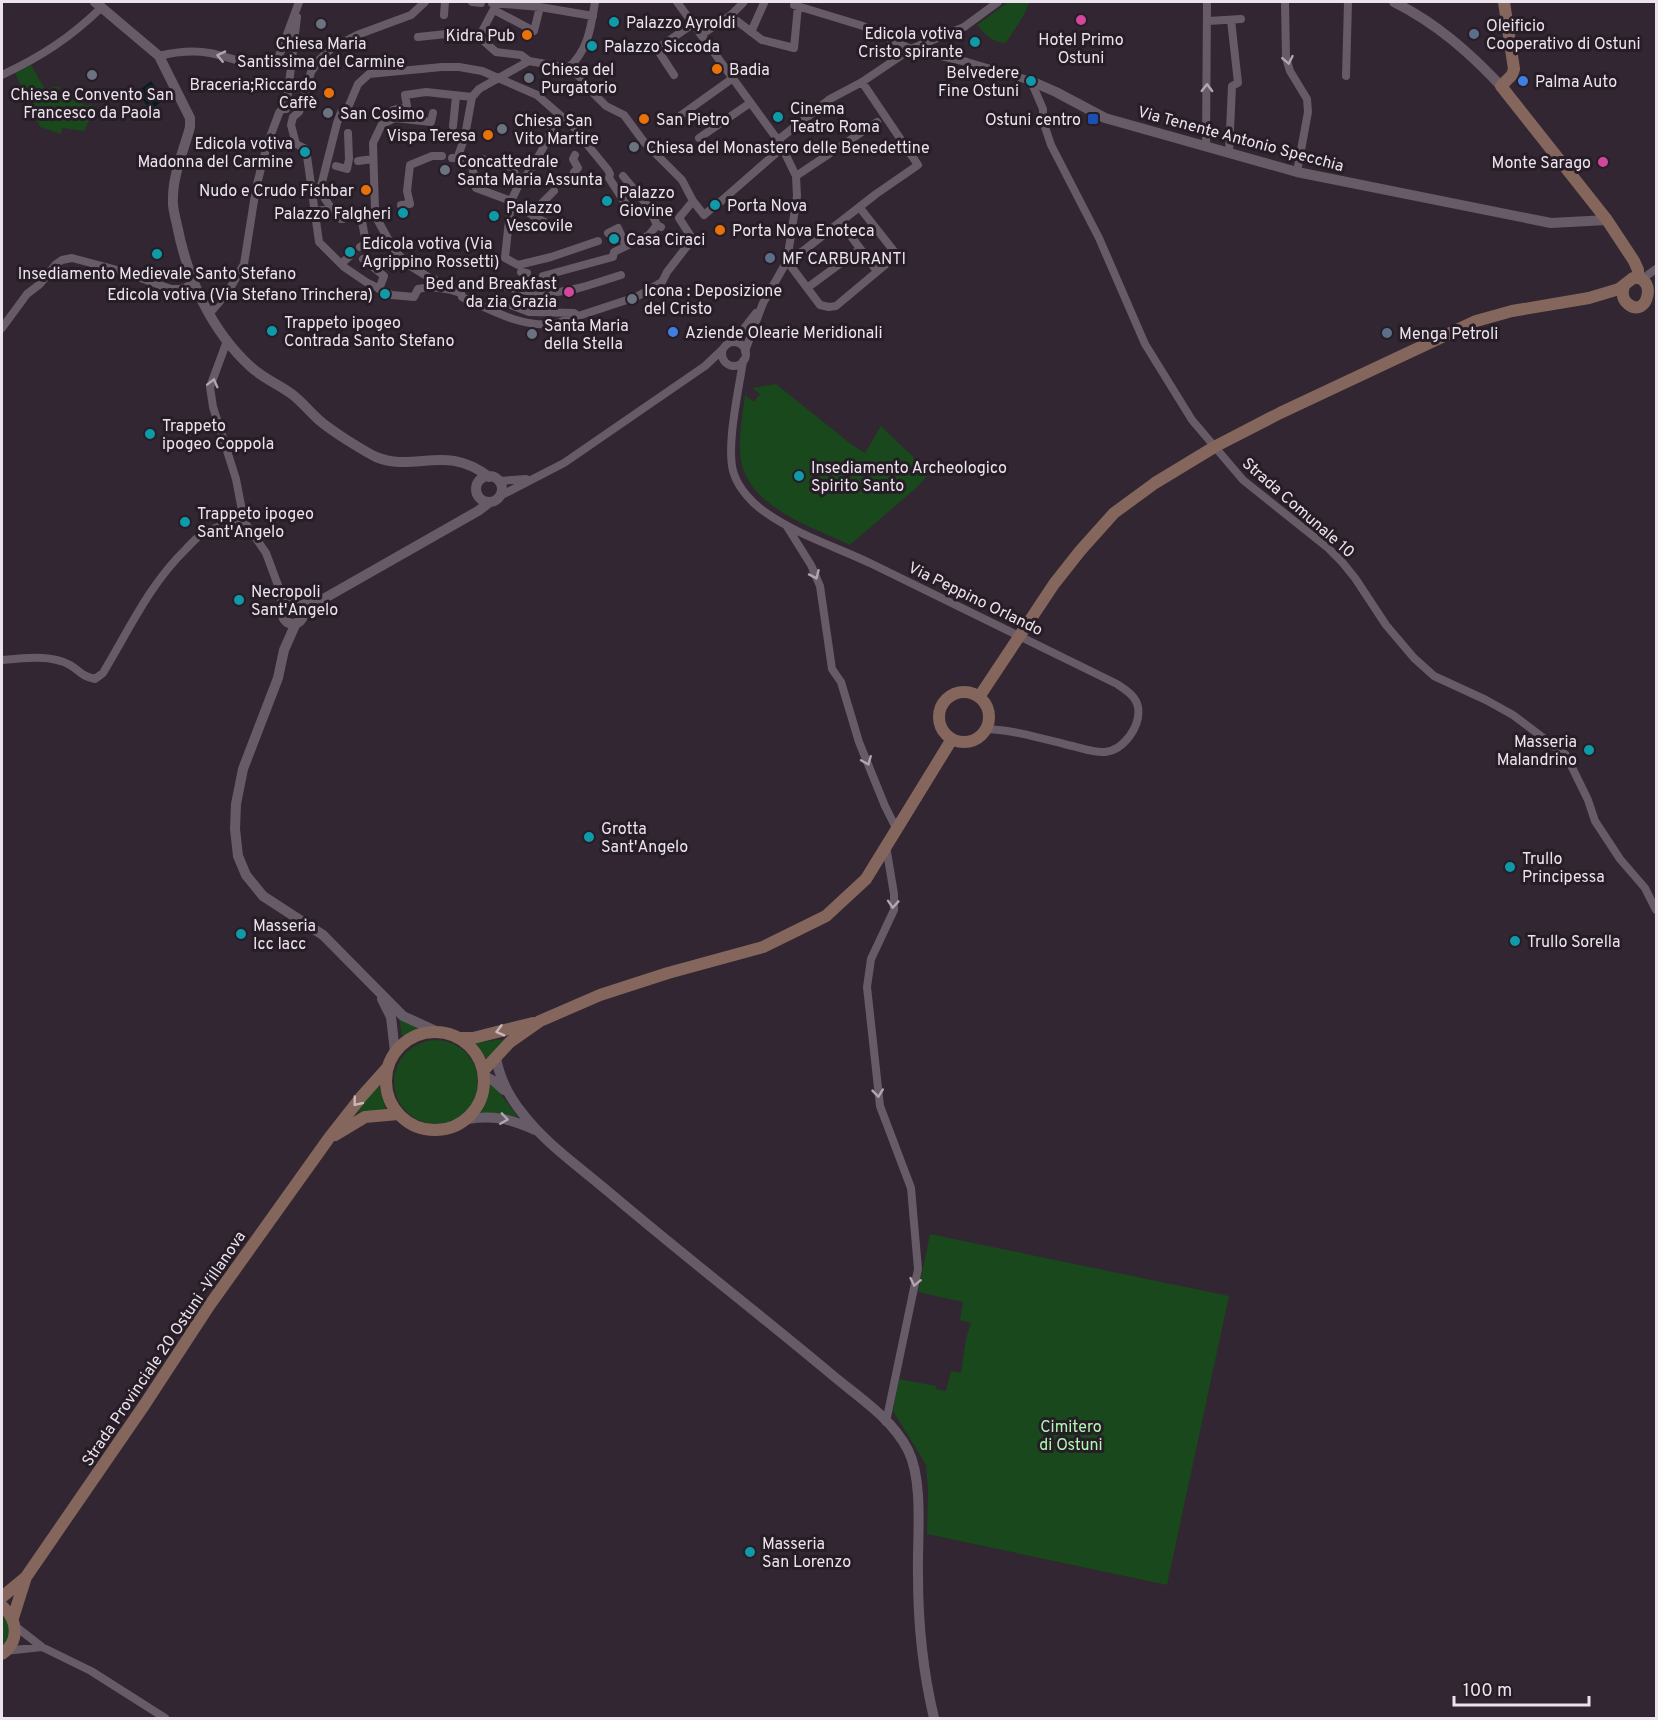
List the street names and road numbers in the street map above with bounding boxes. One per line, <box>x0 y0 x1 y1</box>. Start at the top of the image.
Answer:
street label: Via Tenente Antonio Specchia <box>1135 103 1346 177</box>
street label: Strada Comunale 10 <box>1237 454 1358 563</box>
street label: Via Peppino Orlando <box>904 558 1046 641</box>
street label: Strada Provinciale 20 Ostuni -Villanova <box>78 1228 251 1470</box>

